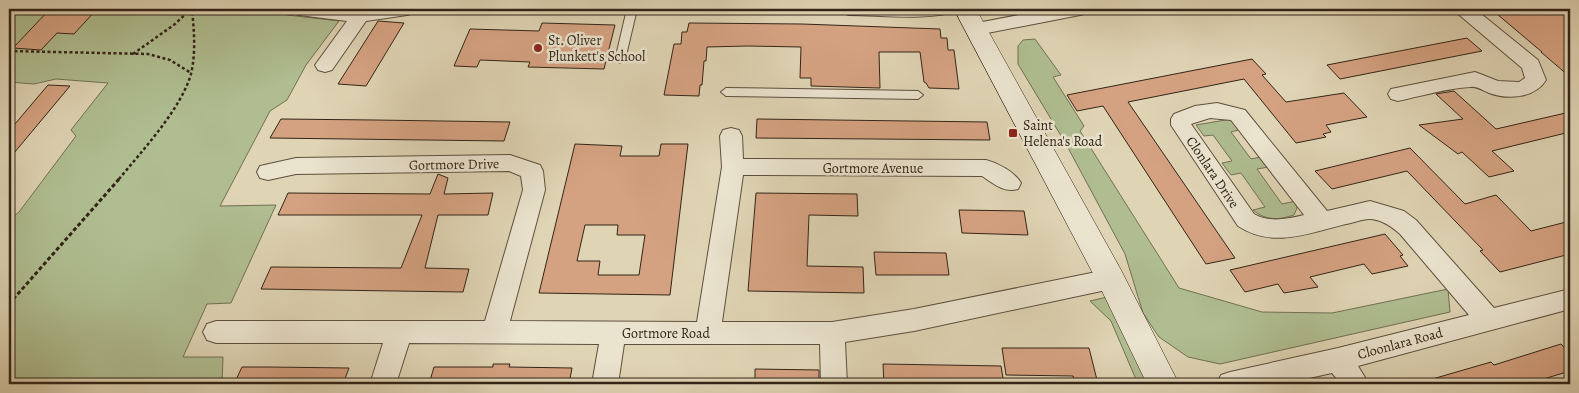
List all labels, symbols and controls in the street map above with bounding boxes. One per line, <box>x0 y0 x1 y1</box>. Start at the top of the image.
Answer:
place label: St. Oliver Plunkett's School <box>548 31 646 66</box>
marker: St. Oliver Plunkett's School <box>532 42 544 54</box>
place label: Saint Helena's Road <box>1023 116 1103 151</box>
marker: Saint Helena's Road <box>1007 127 1019 139</box>
street label: Clonlara Drive <box>1182 133 1244 212</box>
street label: Gortmore Drive <box>409 154 499 175</box>
street label: Gortmore Avenue <box>823 159 923 178</box>
street label: Cloonlara Road <box>1355 323 1445 364</box>
street label: Gortmore Road <box>622 324 711 343</box>

